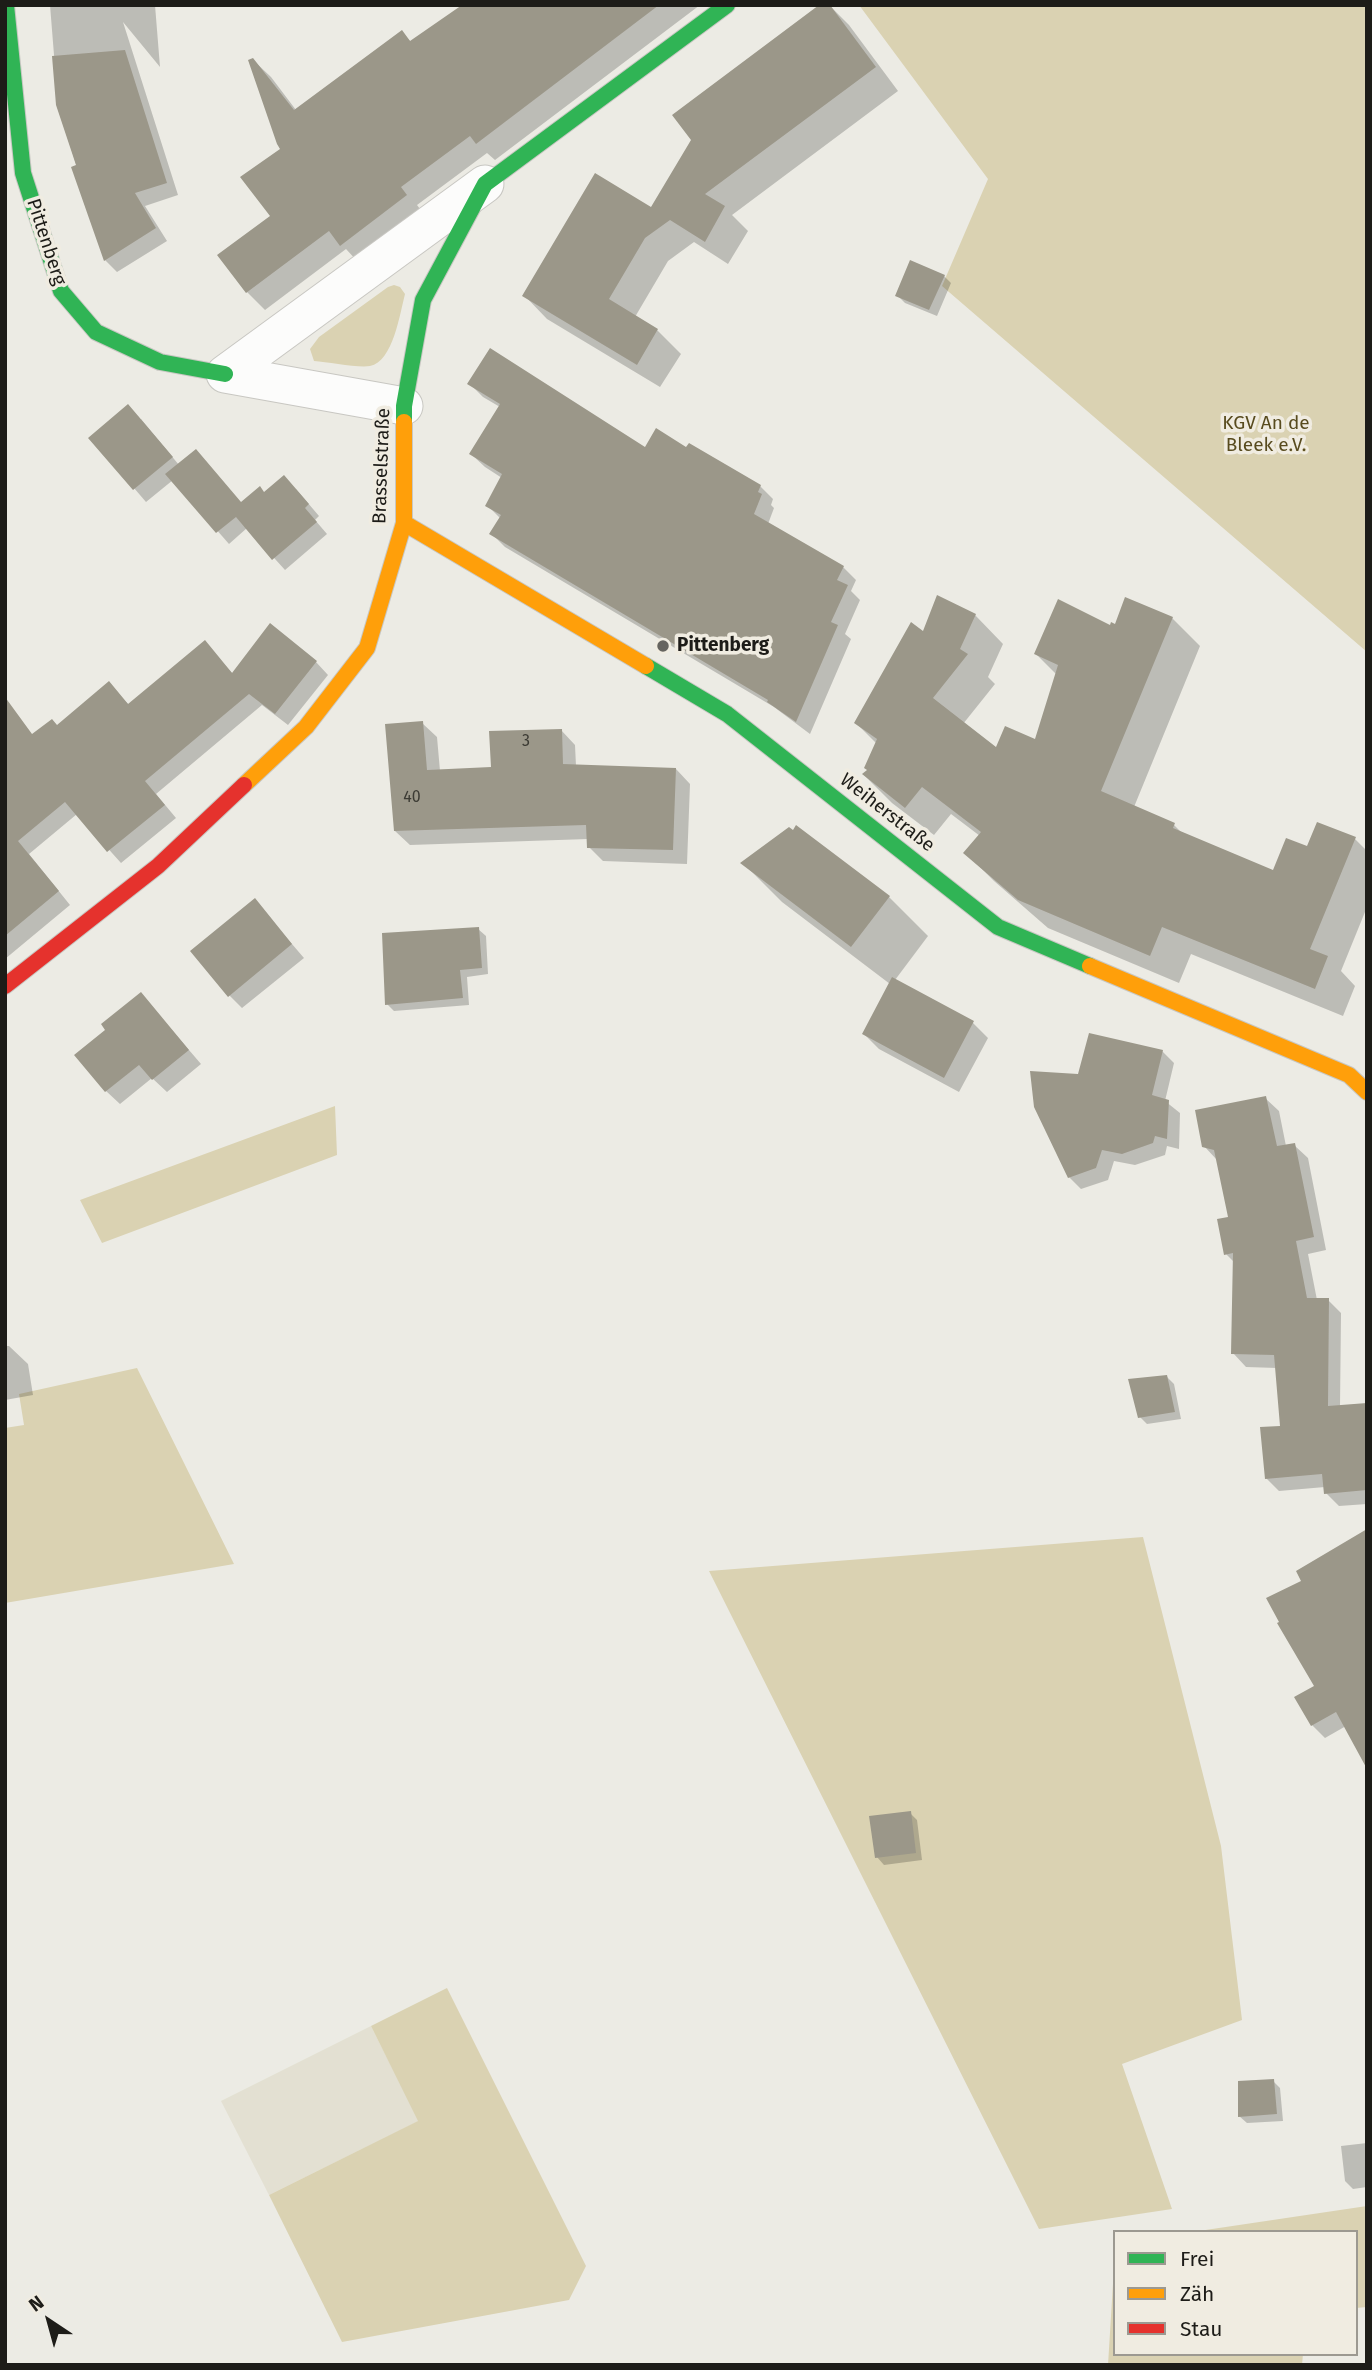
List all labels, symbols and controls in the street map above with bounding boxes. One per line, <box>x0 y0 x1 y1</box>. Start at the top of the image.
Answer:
street label: Pittenberg <box>21 196 71 288</box>
street label: Brasselstraße <box>369 408 395 524</box>
park label: KGV An de Bleek e.V. <box>1222 413 1310 457</box>
place label: Pittenberg <box>677 635 769 657</box>
marker: Pittenberg <box>655 638 671 654</box>
house number: 3 <box>522 732 530 752</box>
street label: Weiherstraße <box>835 769 939 857</box>
house number: 40 <box>403 788 421 808</box>
legend <box>1113 2230 1358 2356</box>
text: Frei <box>1180 2246 1214 2272</box>
text: Zäh <box>1180 2281 1214 2307</box>
north arrow <box>14 2286 84 2356</box>
text: N <box>24 2291 48 2317</box>
text: Stau <box>1180 2316 1223 2342</box>

